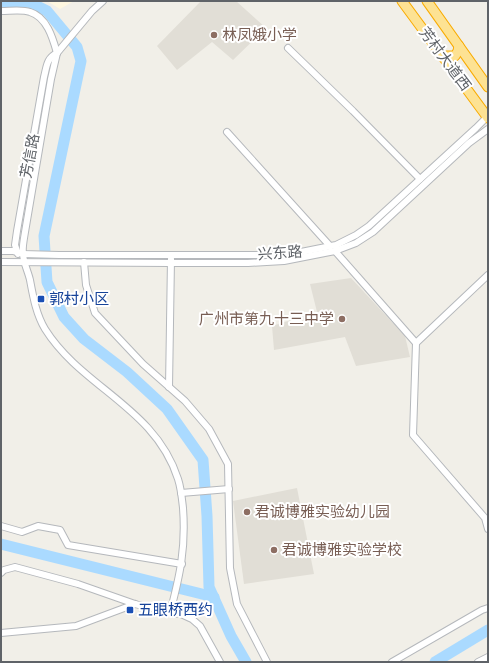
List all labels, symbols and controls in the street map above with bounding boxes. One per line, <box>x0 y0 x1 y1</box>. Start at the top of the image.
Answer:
street label: 芳村大道西 <box>415 24 475 94</box>
place label: 林凤娥小学 <box>222 26 297 44</box>
marker: 林凤娥小学 <box>209 30 219 40</box>
street label: 芳信路 <box>17 132 43 180</box>
street label: 兴东路 <box>257 242 303 264</box>
place label: 郭村小区 <box>49 290 109 308</box>
marker: 郭村小区 <box>36 294 46 304</box>
place label: 广州市第九十三中学 <box>199 310 334 328</box>
marker: 广州市第九十三中学 <box>337 314 347 324</box>
place label: 君诚博雅实验幼儿园 <box>255 503 390 521</box>
marker: 君诚博雅实验幼儿园 <box>242 507 252 517</box>
place label: 君诚博雅实验学校 <box>282 541 402 559</box>
marker: 君诚博雅实验学校 <box>269 545 279 555</box>
place label: 五眼桥西约 <box>138 601 213 619</box>
marker: 五眼桥西约 <box>125 605 135 615</box>

